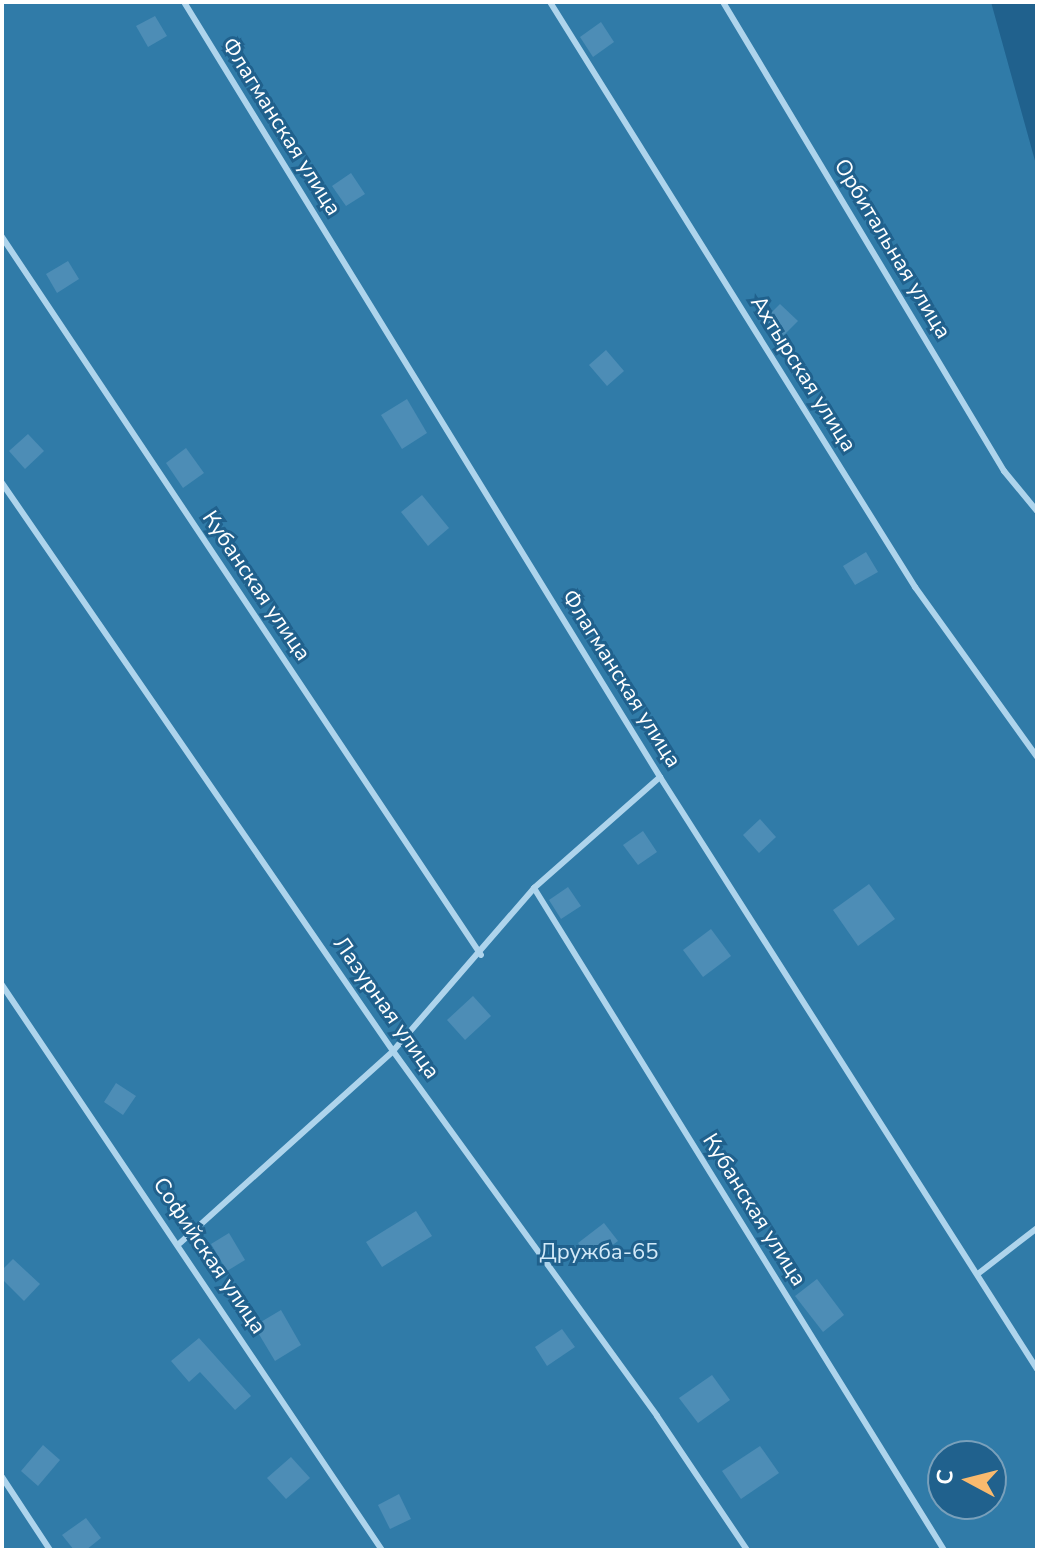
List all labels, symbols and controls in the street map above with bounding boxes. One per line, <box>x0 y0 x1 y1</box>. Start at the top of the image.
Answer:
street label: Флагманская улица <box>216 33 346 221</box>
street label: Орбитальная улица <box>828 154 956 344</box>
street label: Ахтырская улица <box>744 291 862 457</box>
street label: Кубанская улица <box>196 506 316 666</box>
street label: Флагманская улица <box>556 585 686 773</box>
street label: Лазурная улица <box>327 932 445 1084</box>
street label: Кубанская улица <box>696 1129 812 1291</box>
street label: Софийская улица <box>147 1173 271 1339</box>
park label: Дружба-65 <box>540 1240 658 1266</box>
north arrow <box>927 1440 1007 1520</box>
text: С <box>929 1468 961 1487</box>

